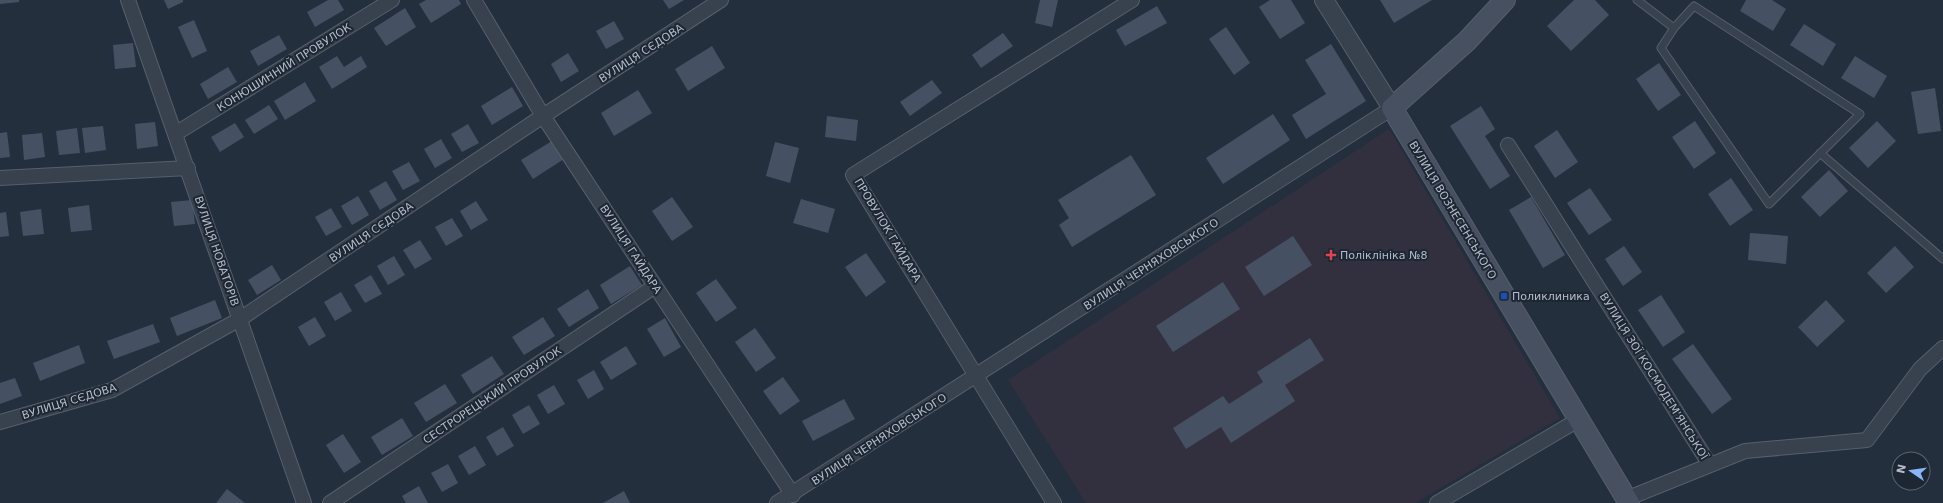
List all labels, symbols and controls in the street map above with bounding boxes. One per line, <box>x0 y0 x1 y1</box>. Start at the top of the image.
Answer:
street label: КОНЮШИННИЙ ПРОВУЛОК <box>215 21 354 114</box>
street label: ВУЛИЦЯ СЄДОВА <box>597 21 686 86</box>
street label: ВУЛИЦЯ ВОЗНЕСЕНСЬКОГО <box>1406 139 1499 282</box>
street label: ПРОВУЛОК ГАЙДАРА <box>851 176 924 285</box>
street label: ВУЛИЦЯ НОВАТОРІВ <box>192 195 241 308</box>
street label: ВУЛИЦЯ СЄДОВА <box>327 199 416 265</box>
street label: ВУЛИЦЯ ГАЙДАРА <box>597 202 664 296</box>
street label: ВУЛИЦЯ ЧЕРНЯХОВСЬКОГО <box>1081 216 1221 313</box>
marker: Поліклініка №8 <box>1325 249 1337 261</box>
place label: Поліклініка №8 <box>1340 249 1427 262</box>
place label: Поликлиника <box>1512 290 1590 303</box>
marker: Поликлиника <box>1499 291 1509 301</box>
street label: ВУЛИЦЯ ЗОЇ КОСМОДЕМ'ЯНСЬКОЇ <box>1597 291 1711 463</box>
street label: СЕСТРОРЕЦЬКИЙ ПРОВУЛОК <box>421 344 564 447</box>
street label: ВУЛИЦЯ СЄДОВА <box>20 381 118 422</box>
street label: ВУЛИЦЯ ЧЕРНЯХОВСЬКОГО <box>809 391 949 488</box>
north arrow <box>1891 451 1931 491</box>
text: N <box>1894 463 1909 475</box>

